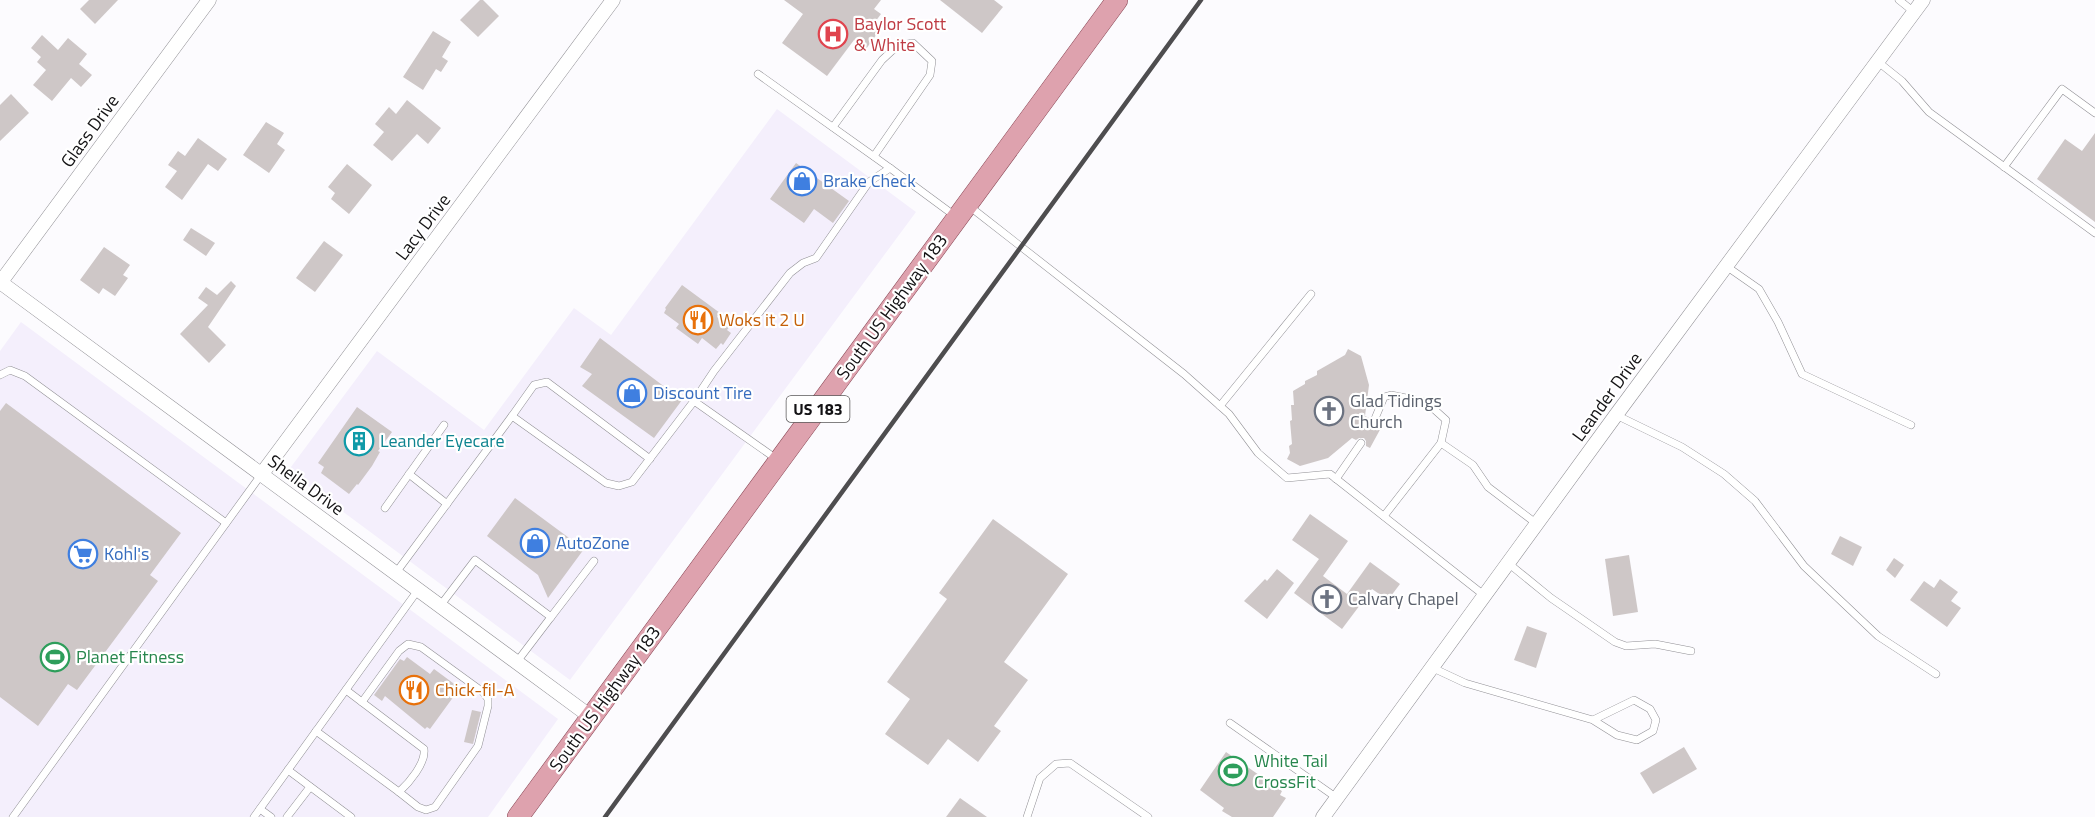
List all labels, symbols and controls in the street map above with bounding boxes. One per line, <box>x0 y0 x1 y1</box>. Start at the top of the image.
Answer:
place label: Baylor Scott & White <box>854 10 947 58</box>
hospital icon: Baylor Scott & White <box>817 18 849 50</box>
street label: Glass Drive <box>54 89 125 173</box>
shop icon: Brake Check <box>786 165 818 197</box>
place label: Brake Check <box>823 167 916 194</box>
street label: Lacy Drive <box>388 188 457 266</box>
street label: South US Highway 183 <box>829 228 954 385</box>
restaurant icon: Woks it 2 U <box>682 304 714 336</box>
place label: Woks it 2 U <box>719 306 805 333</box>
street label: Leander Drive <box>1565 347 1648 447</box>
shop icon: Discount Tire <box>616 377 648 409</box>
place label: Discount Tire <box>653 379 752 406</box>
place label: Glad Tidings Church <box>1350 387 1442 435</box>
church icon: Glad Tidings Church <box>1313 395 1345 427</box>
road number: US 183 <box>786 396 850 422</box>
building icon: Leander Eyecare <box>343 425 375 457</box>
place label: Leander Eyecare <box>380 427 505 454</box>
street label: Sheila Drive <box>262 448 350 522</box>
shop icon: AutoZone <box>519 527 551 559</box>
place label: AutoZone <box>556 529 630 556</box>
supermarket icon: Kohl's <box>67 538 99 570</box>
place label: Kohl's <box>104 540 149 567</box>
church icon: Calvary Chapel <box>1311 583 1343 615</box>
place label: Calvary Chapel <box>1348 585 1459 612</box>
street label: South US Highway 183 <box>542 620 667 777</box>
sports icon: Planet Fitness <box>39 641 71 673</box>
place label: Planet Fitness <box>76 643 184 670</box>
restaurant icon: Chick-fil-A <box>398 674 430 706</box>
place label: Chick-fil-A <box>435 676 515 703</box>
place label: White Tail CrossFit <box>1254 747 1328 795</box>
sports icon: White Tail CrossFit <box>1217 755 1249 787</box>

